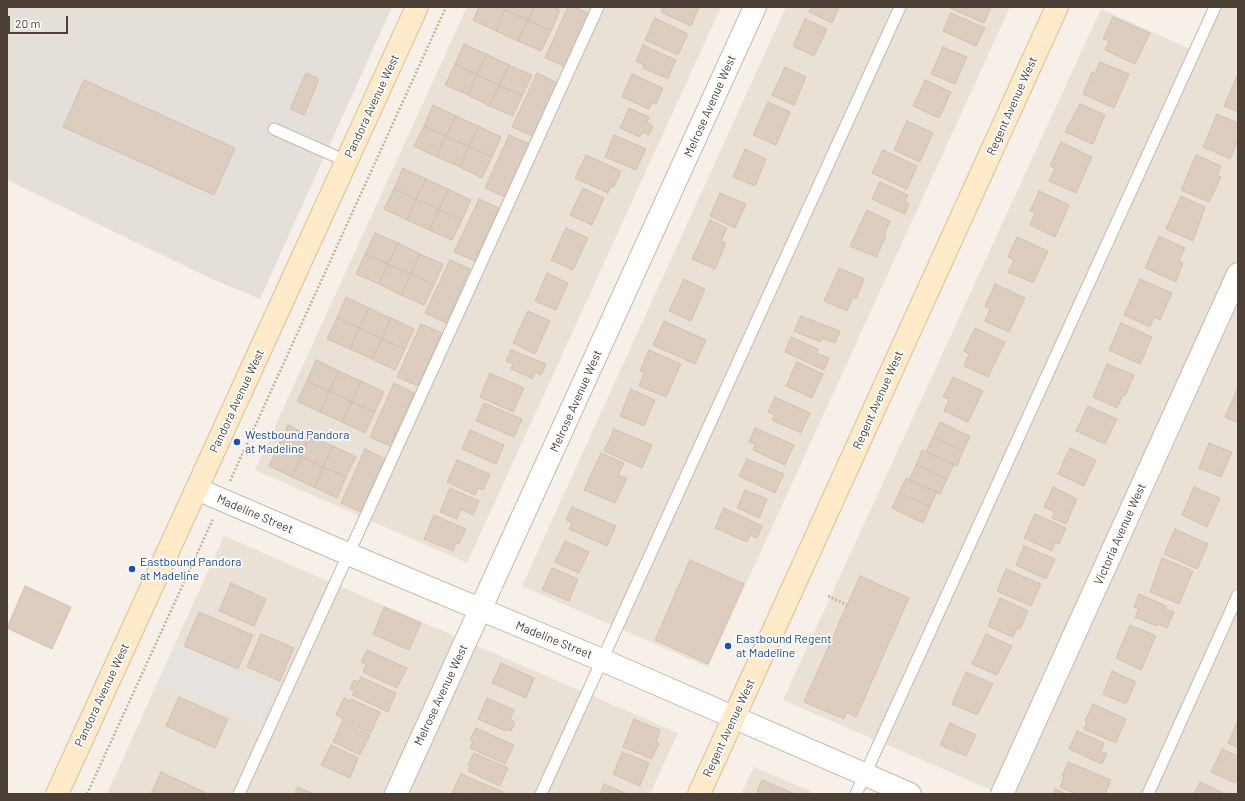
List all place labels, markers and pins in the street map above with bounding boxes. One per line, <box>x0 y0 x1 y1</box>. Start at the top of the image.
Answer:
place label: Westbound Pandora at Madeline <box>245 428 349 456</box>
marker: Westbound Pandora at Madeline <box>232 437 242 447</box>
place label: Eastbound Pandora at Madeline <box>140 555 241 583</box>
marker: Eastbound Pandora at Madeline <box>127 564 137 574</box>
place label: Eastbound Regent at Madeline <box>736 632 832 660</box>
marker: Eastbound Regent at Madeline <box>723 641 733 651</box>

